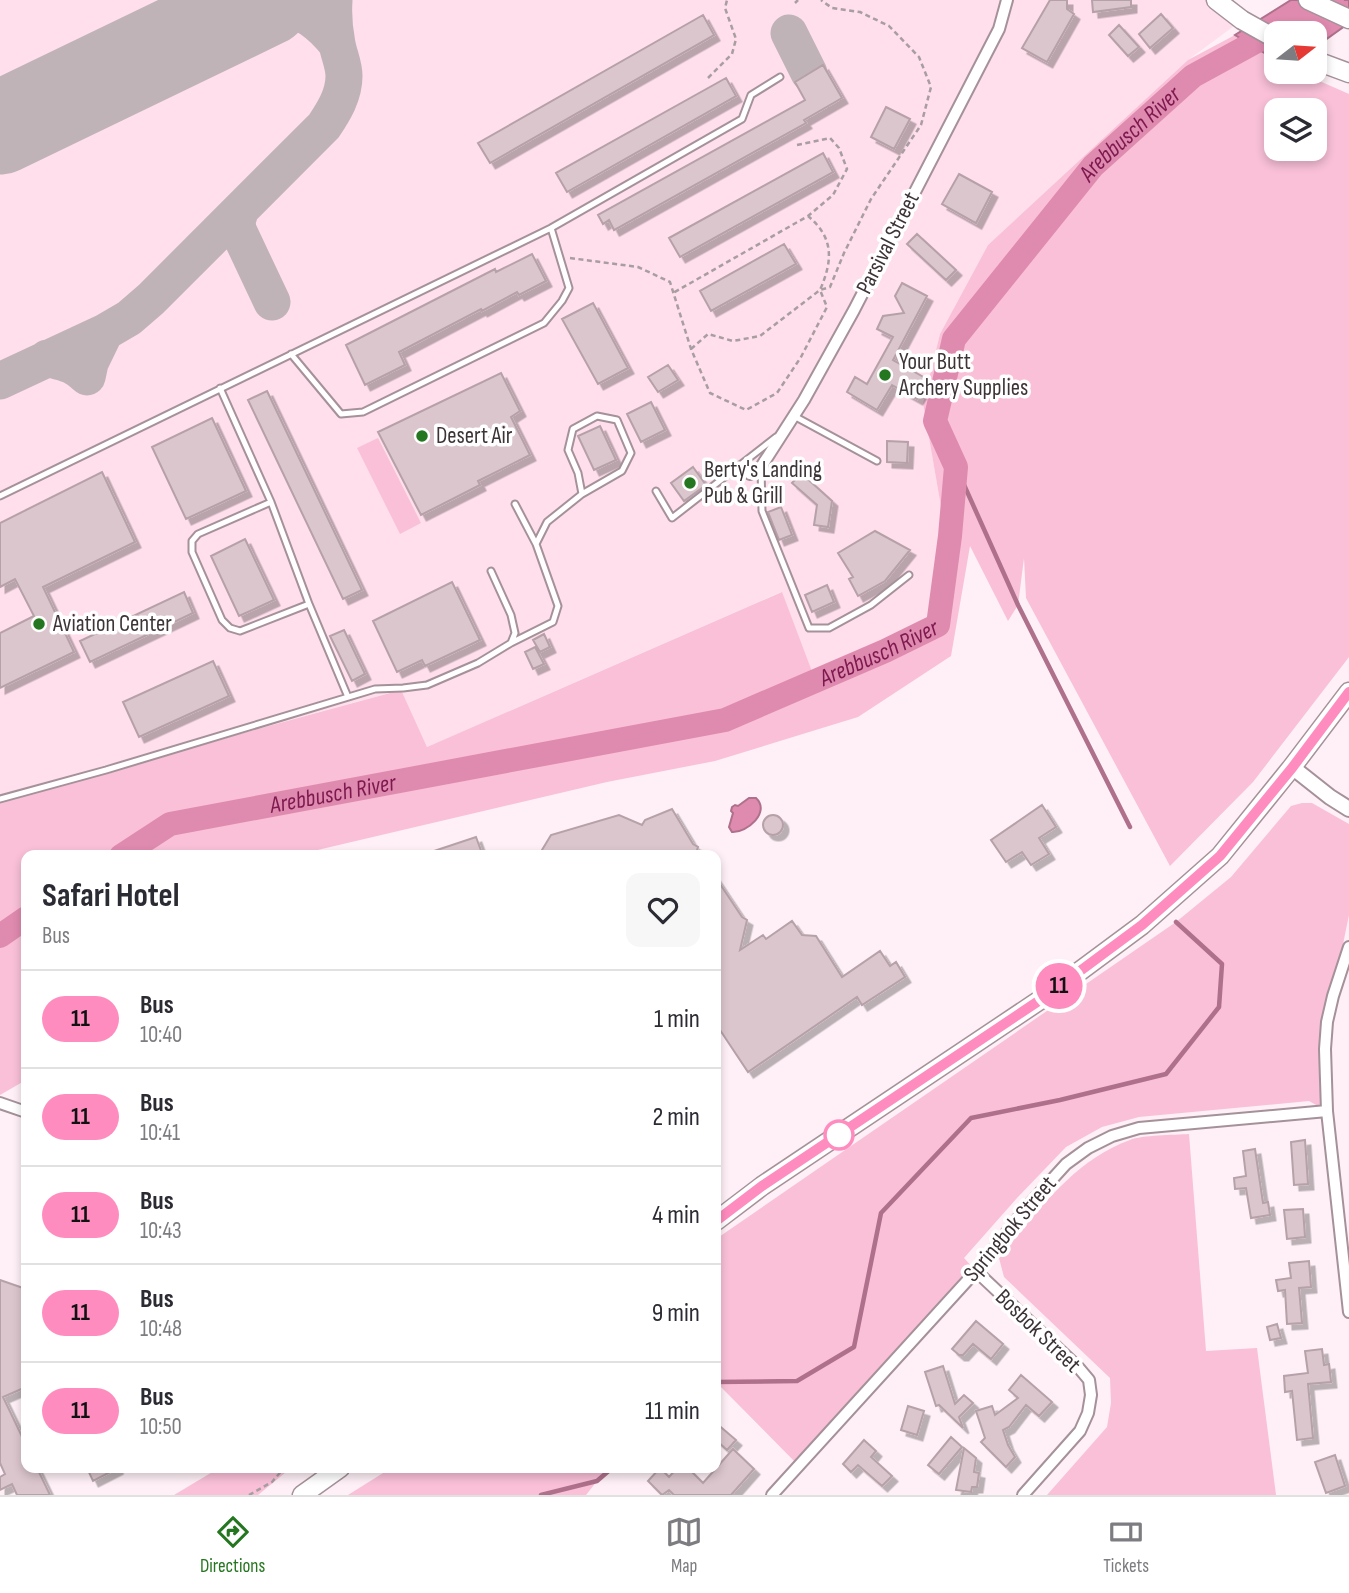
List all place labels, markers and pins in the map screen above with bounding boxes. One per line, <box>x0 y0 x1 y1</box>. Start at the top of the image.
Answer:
place label: Your Butt Archery Supplies <box>898 348 1028 402</box>
marker: Your Butt Archery Supplies <box>877 367 893 383</box>
place label: Desert Air <box>436 422 513 450</box>
marker: Desert Air <box>414 428 430 444</box>
place label: Berty's Landing Pub & Grill <box>704 456 822 510</box>
marker: Berty's Landing Pub & Grill <box>682 475 698 491</box>
place label: Aviation Center <box>52 610 172 638</box>
marker: Aviation Center <box>31 616 47 632</box>
unlabelled marker <box>824 1120 854 1150</box>

